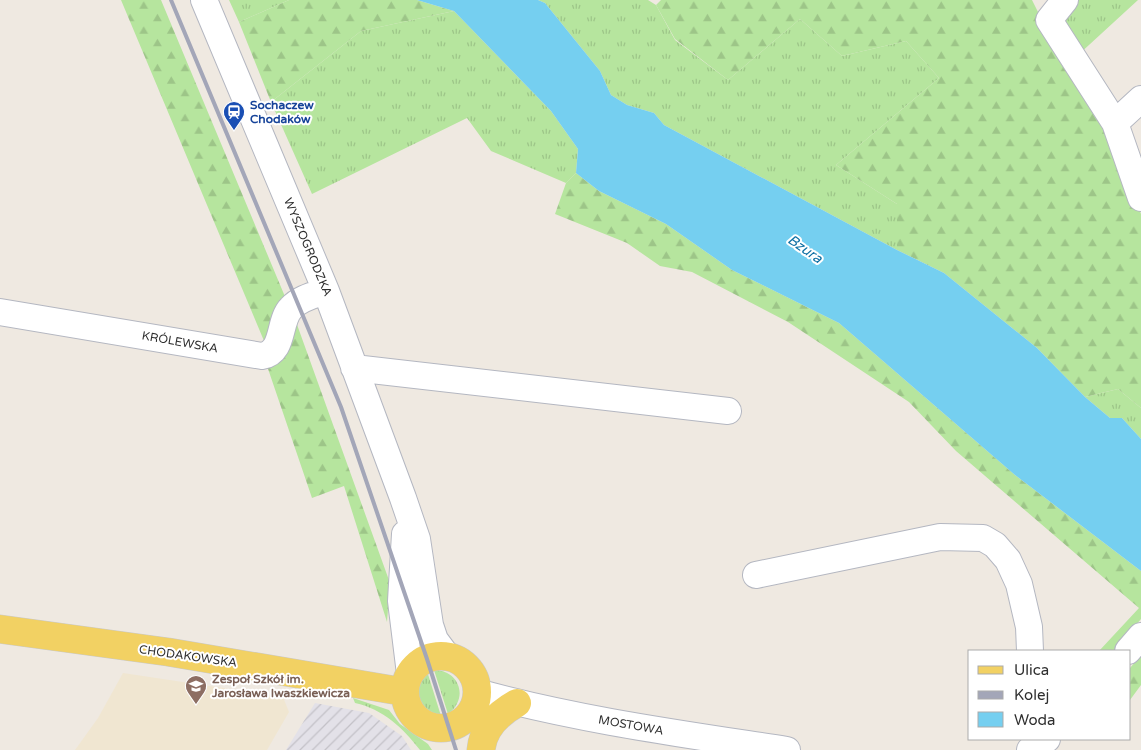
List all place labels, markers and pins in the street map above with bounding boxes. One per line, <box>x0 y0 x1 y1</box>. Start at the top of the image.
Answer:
place label: Sochaczew Chodaków <box>250 98 314 126</box>
station icon: Sochaczew Chodaków <box>222 100 246 131</box>
place label: Zespoł Szkół im. Jarosława Iwaszkiewicza <box>211 672 350 700</box>
school or university icon: Zespoł Szkół im. Jarosława Iwaszkiewicza <box>184 674 208 705</box>

